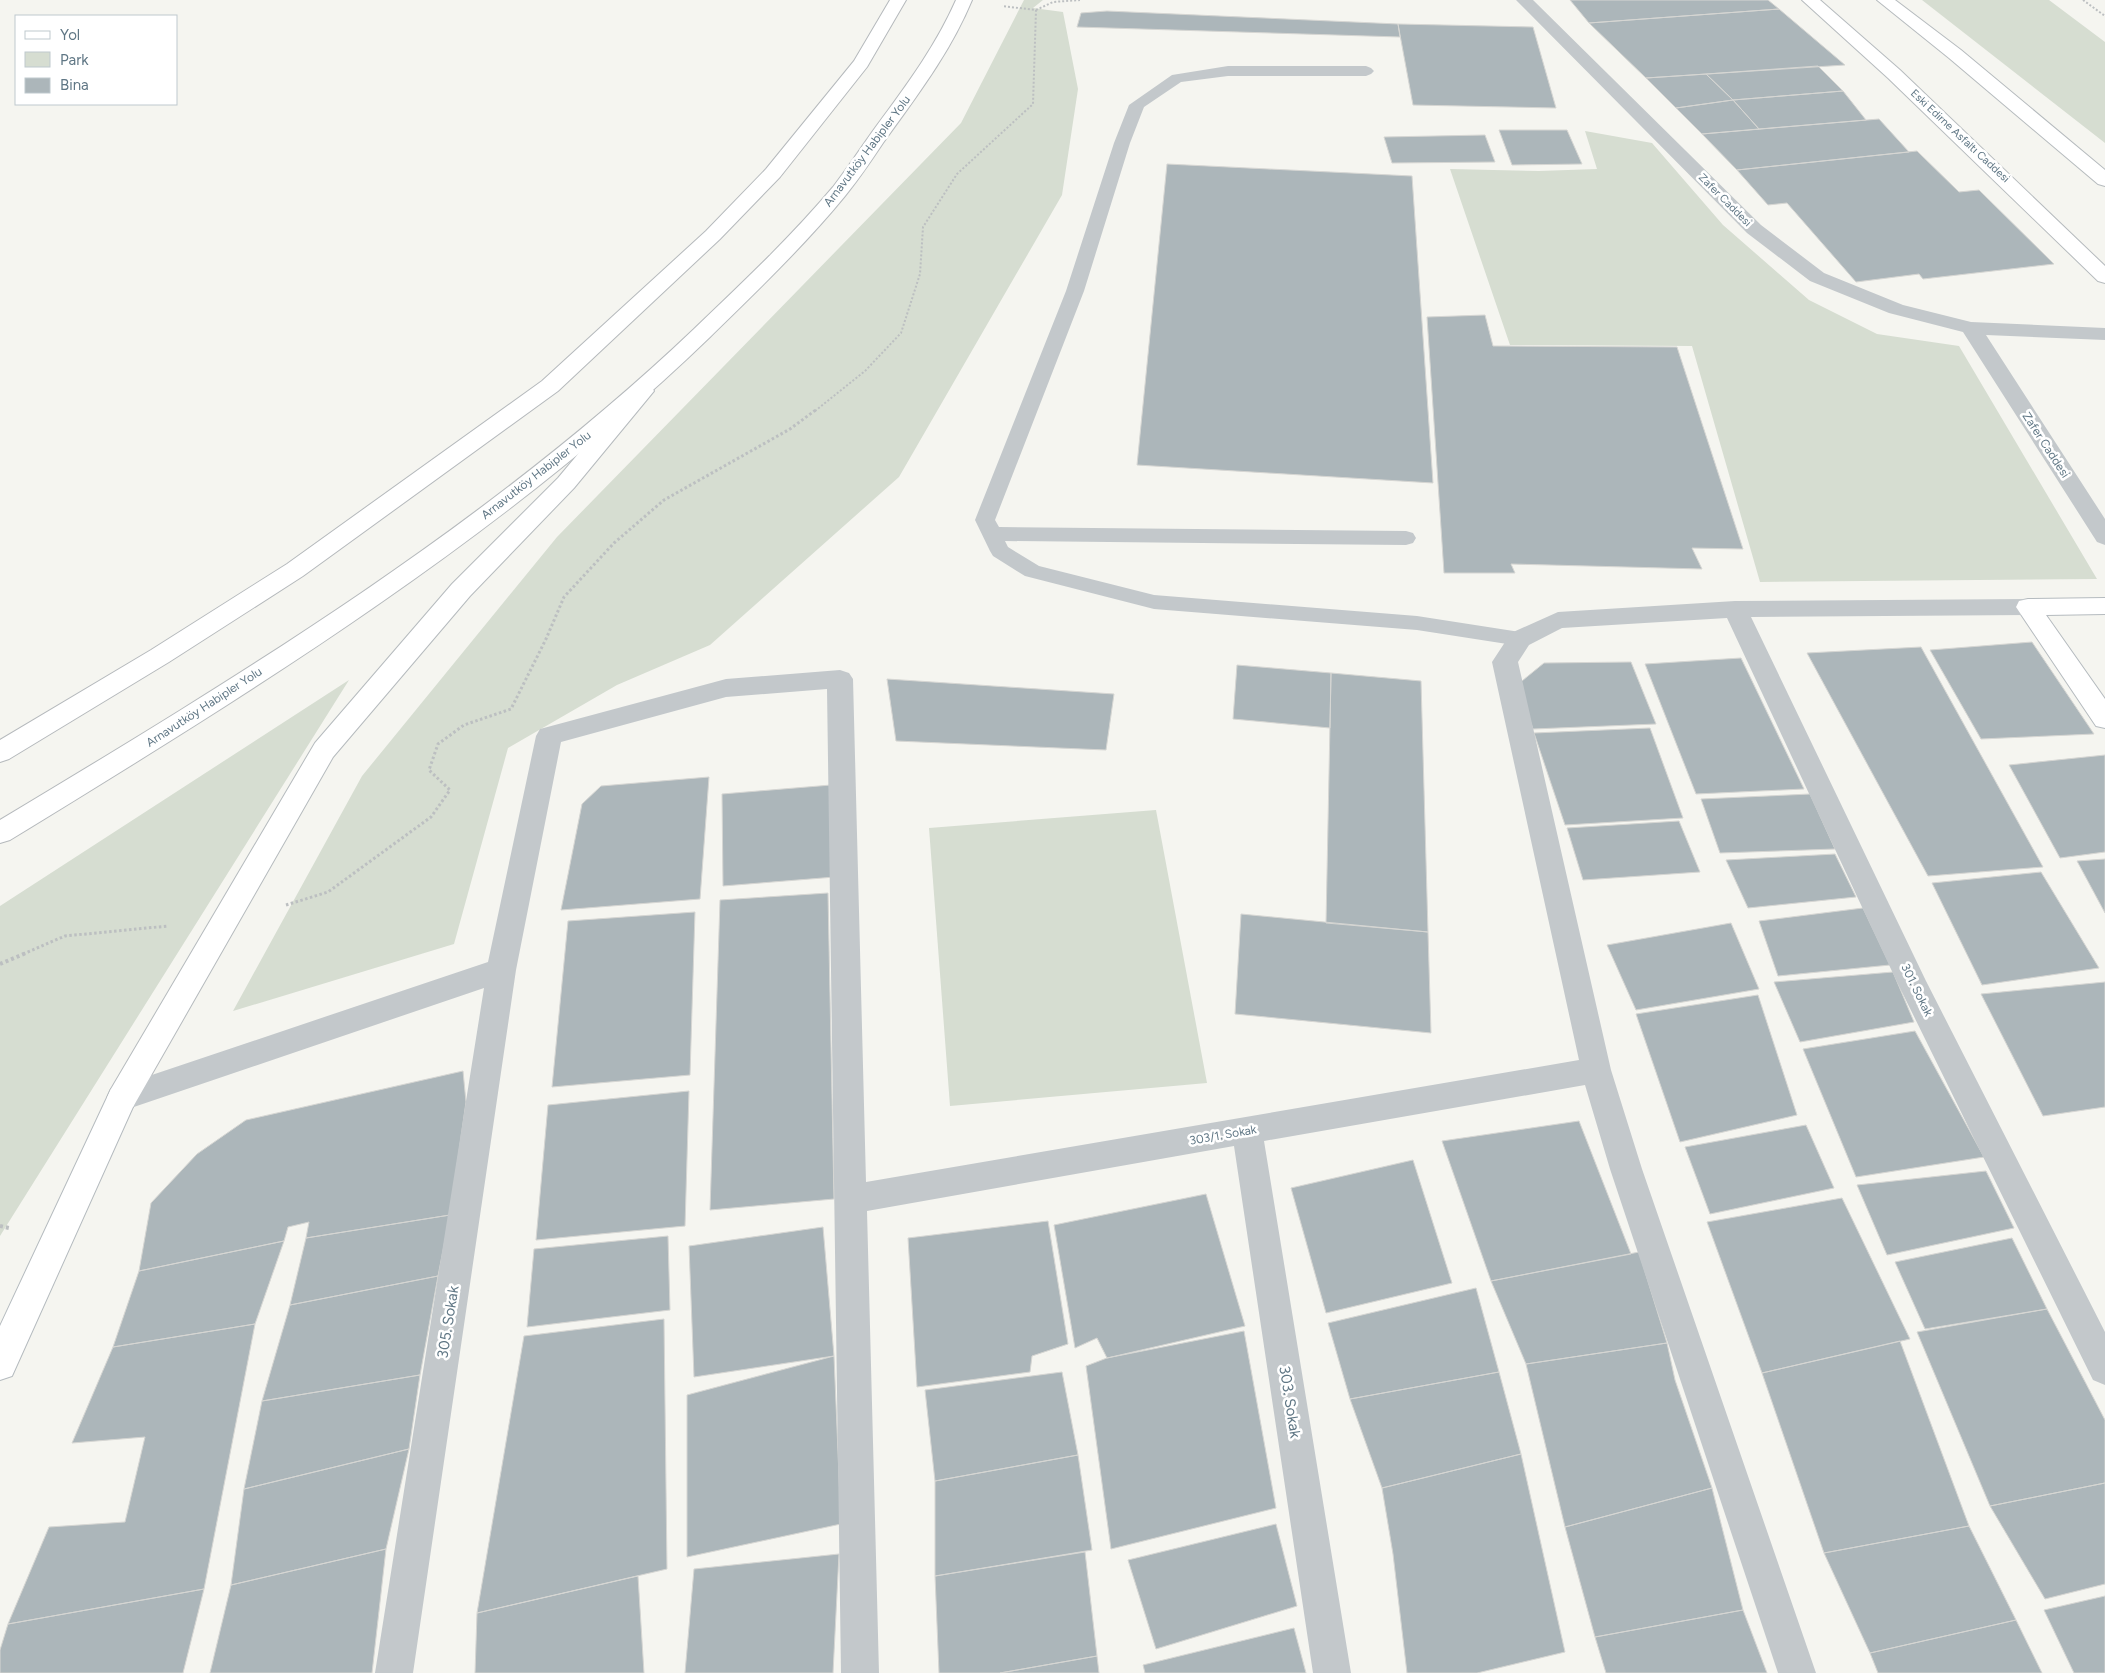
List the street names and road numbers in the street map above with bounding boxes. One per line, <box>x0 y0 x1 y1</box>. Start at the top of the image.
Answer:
street label: Eski Edirne Asfaltı Caddesi <box>1908 87 2012 185</box>
street label: Arnavutköy Habipler Yolu <box>821 93 913 209</box>
street label: Zafer Caddesi <box>1696 171 1754 229</box>
street label: Zafer Caddesi <box>2020 410 2072 480</box>
street label: Arnavutköy Habipler Yolu <box>478 428 594 522</box>
street label: Arnavutköy Habipler Yolu <box>143 664 265 750</box>
street label: 301. Sokak <box>1898 961 1936 1019</box>
street label: 303/1. Sokak <box>1188 1122 1258 1148</box>
street label: 305. Sokak <box>433 1284 463 1360</box>
street label: 303. Sokak <box>1275 1365 1305 1440</box>

